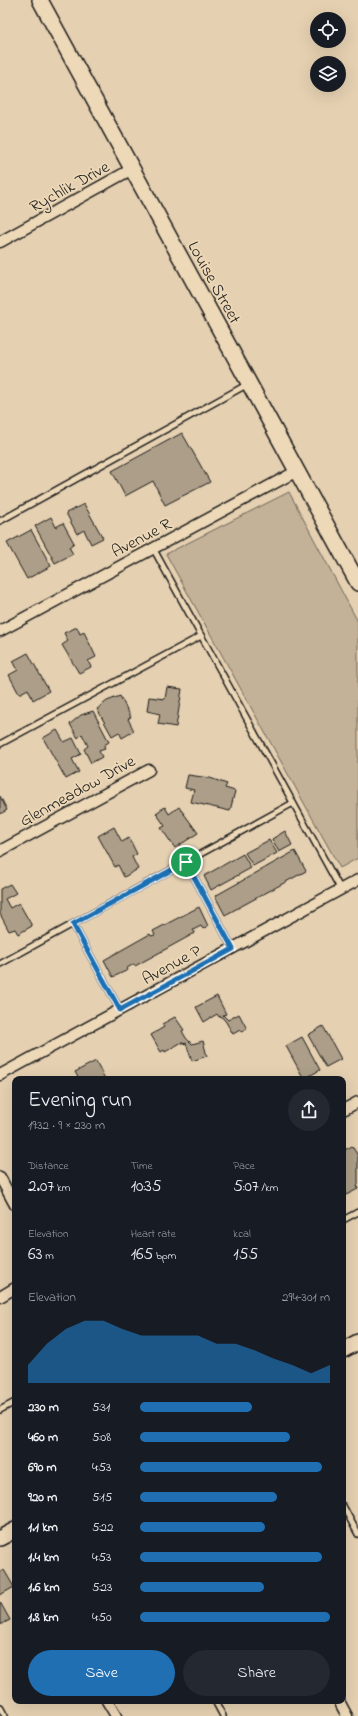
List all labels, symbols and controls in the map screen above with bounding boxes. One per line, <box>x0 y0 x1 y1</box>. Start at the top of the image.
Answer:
map controls <box>310 12 346 92</box>
button: locate <box>310 12 346 48</box>
button: layers <box>310 56 346 92</box>
street label: Rychlik Drive <box>25 155 115 220</box>
street label: Louise Street <box>181 237 247 329</box>
street label: Avenue R <box>107 512 177 564</box>
street label: Glenmeadow Drive <box>15 749 140 833</box>
pin <box>169 845 203 879</box>
icon: arrive <box>175 851 197 873</box>
street label: Avenue P <box>138 939 206 992</box>
text: Evening run <box>28 1085 132 1117</box>
button: share <box>288 1089 330 1131</box>
text: 19:32 · 9 × 230 m <box>28 1116 105 1135</box>
text: Distance <box>28 1158 69 1174</box>
text: Time <box>131 1158 152 1174</box>
text: Pace <box>233 1158 255 1174</box>
text: 2.07 <box>28 1174 54 1199</box>
text: 10:35 <box>131 1174 162 1199</box>
text: 5:07 <box>233 1174 259 1199</box>
text: km <box>54 1180 70 1196</box>
text: /km <box>259 1180 278 1196</box>
text: Elevation <box>28 1226 68 1242</box>
text: Heart rate <box>131 1226 176 1242</box>
text: kcal <box>233 1226 251 1242</box>
text: 63 <box>28 1242 43 1267</box>
text: 165 <box>131 1242 153 1267</box>
text: 155 <box>233 1242 258 1267</box>
text: m <box>43 1248 54 1264</box>
text: bpm <box>153 1248 176 1264</box>
text: Elevation <box>28 1288 76 1307</box>
text: 294–301 m <box>282 1288 330 1307</box>
text: 230 m <box>28 1398 59 1417</box>
text: 5:31 <box>92 1398 110 1417</box>
text: 460 m <box>28 1428 58 1447</box>
text: 5:08 <box>92 1428 111 1447</box>
text: 690 m <box>28 1458 57 1477</box>
text: 4:53 <box>92 1458 111 1477</box>
text: 920 m <box>28 1488 57 1507</box>
text: 5:15 <box>92 1488 112 1507</box>
text: 1.1 km <box>28 1518 58 1537</box>
text: 5:22 <box>92 1518 113 1537</box>
text: 1.4 km <box>28 1548 59 1567</box>
text: 4:53 <box>92 1548 111 1567</box>
text: 1.6 km <box>28 1578 60 1597</box>
text: 5:23 <box>92 1578 112 1597</box>
text: 1.8 km <box>28 1608 59 1627</box>
text: 4:50 <box>92 1608 112 1627</box>
button: Save <box>28 1650 175 1696</box>
button: Share <box>183 1650 330 1696</box>

